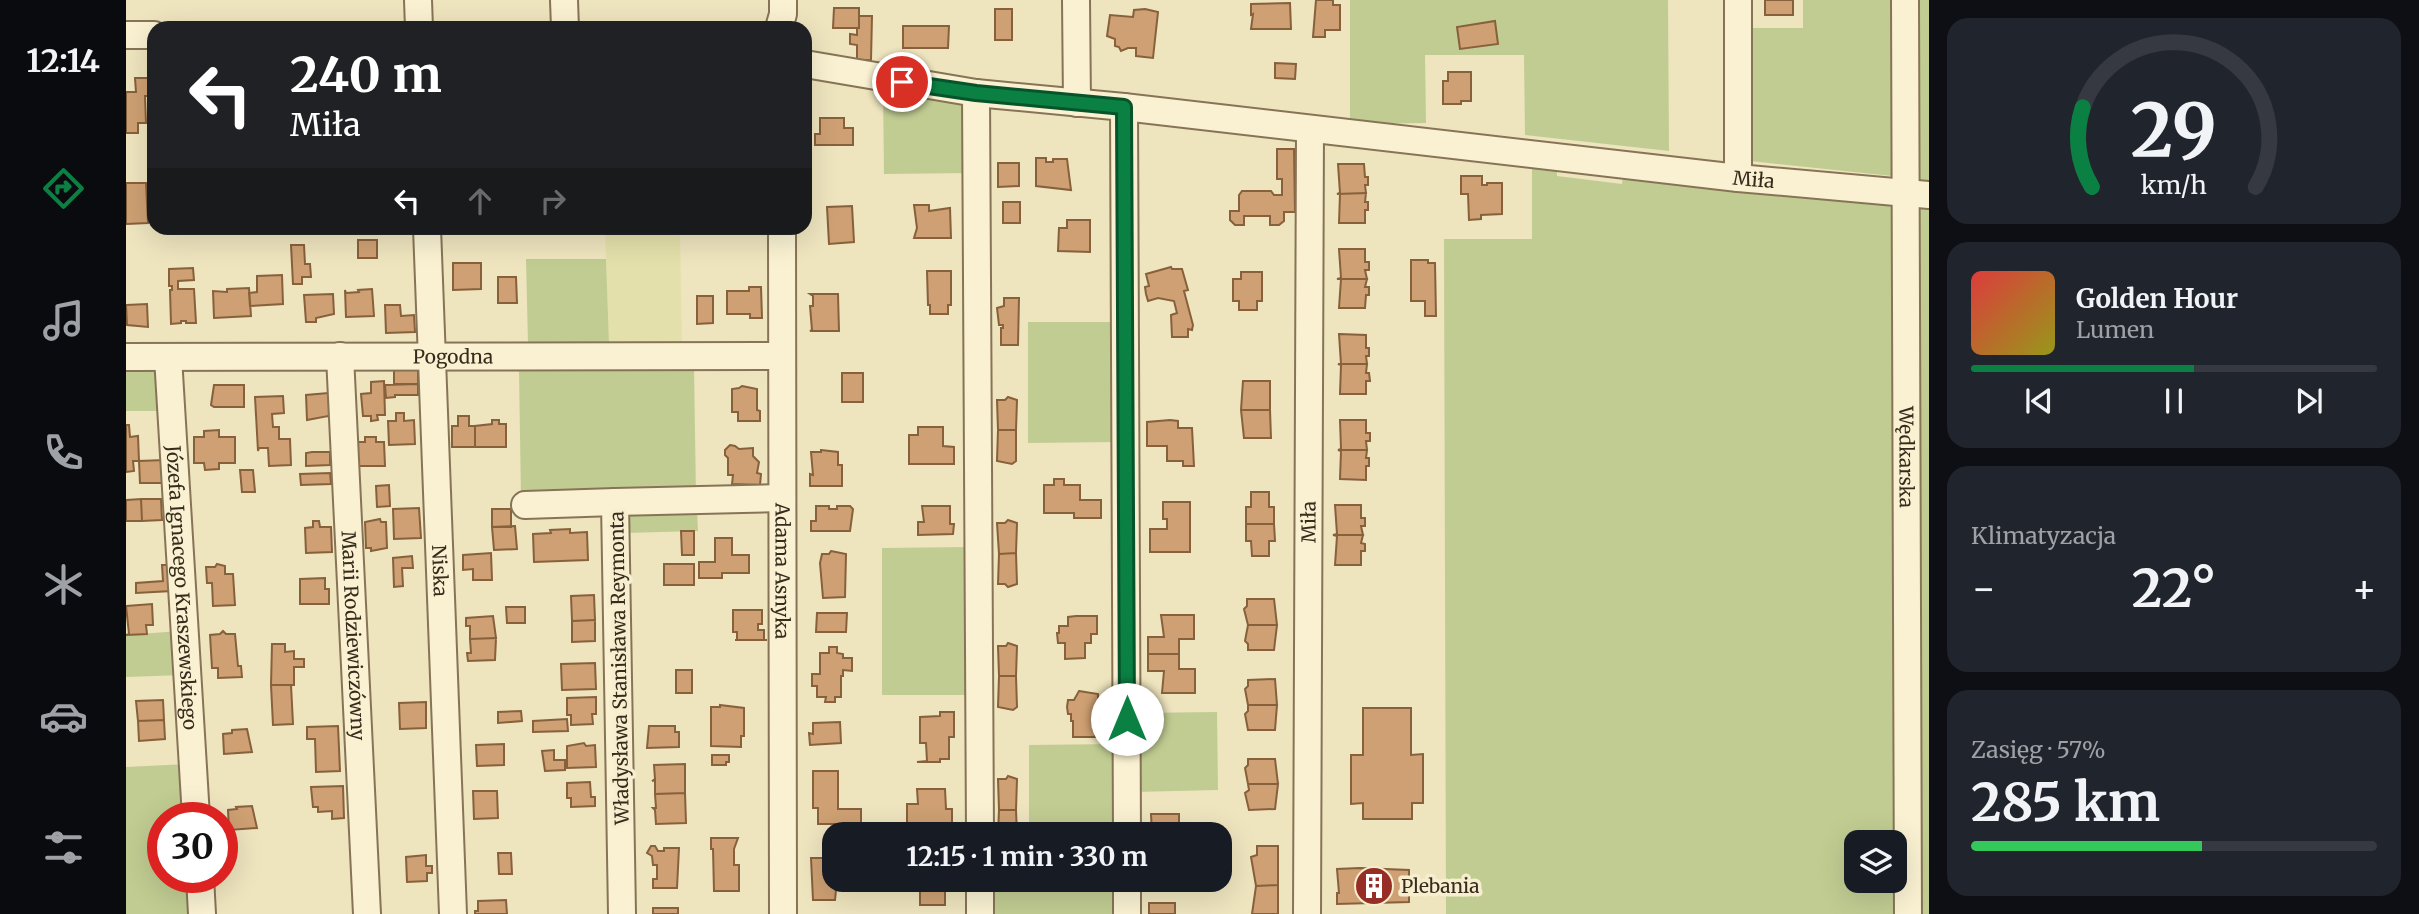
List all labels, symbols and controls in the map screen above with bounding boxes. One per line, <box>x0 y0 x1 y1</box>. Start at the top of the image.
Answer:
text: 12:14 <box>26 41 100 81</box>
text: 240 m <box>290 44 442 105</box>
icon: left <box>175 49 266 140</box>
pin <box>872 52 932 112</box>
icon: arrive <box>883 63 921 101</box>
text: 29 <box>2131 85 2217 177</box>
text: Miła <box>290 105 361 145</box>
icon: directions <box>39 164 88 213</box>
street label: Miła <box>1732 166 1776 193</box>
text: km/h <box>2141 169 2207 201</box>
icon: left <box>388 182 426 220</box>
icon: ahead <box>461 182 499 220</box>
icon: right <box>534 182 572 220</box>
text: Golden Hour <box>2076 282 2238 315</box>
icon: music <box>39 296 88 345</box>
text: Lumen <box>2076 315 2154 344</box>
street label: Pogodna <box>413 344 493 369</box>
icon: previous <box>2020 382 2058 420</box>
icon: pause <box>2155 382 2193 420</box>
icon: next <box>2290 382 2328 420</box>
street label: Wędkarska <box>1894 405 1919 508</box>
icon: phone <box>39 428 88 477</box>
street label: Józefa Ignacego Kraszewskiego <box>161 444 203 731</box>
street label: Miła <box>1296 501 1321 543</box>
street label: Adama Asnyka <box>770 502 795 639</box>
street label: Władysława Stanisława Reymonta <box>604 511 634 826</box>
text: Klimatyzacja <box>1971 521 2116 550</box>
street label: Marii Rodziewiczówny <box>336 530 371 741</box>
street label: Niska <box>427 544 453 597</box>
text: 22° <box>2132 556 2216 621</box>
icon: climate <box>39 560 88 609</box>
text: − <box>1971 565 1996 612</box>
text: + <box>2352 565 2377 612</box>
position arrow <box>1090 682 1164 756</box>
icon: car <box>39 692 88 741</box>
text: Zasięg · 57% <box>1971 735 2105 764</box>
text: 285 km <box>1971 770 2160 835</box>
speed limit sign: 30 <box>147 802 238 893</box>
icon: filters <box>39 823 88 872</box>
map controls <box>1844 830 1907 893</box>
button: layers <box>1844 830 1907 893</box>
text: 12:15 · 1 min · 330 m <box>906 840 1148 873</box>
building icon: Plebania <box>1353 865 1395 907</box>
place label: Plebania <box>1401 874 1479 898</box>

